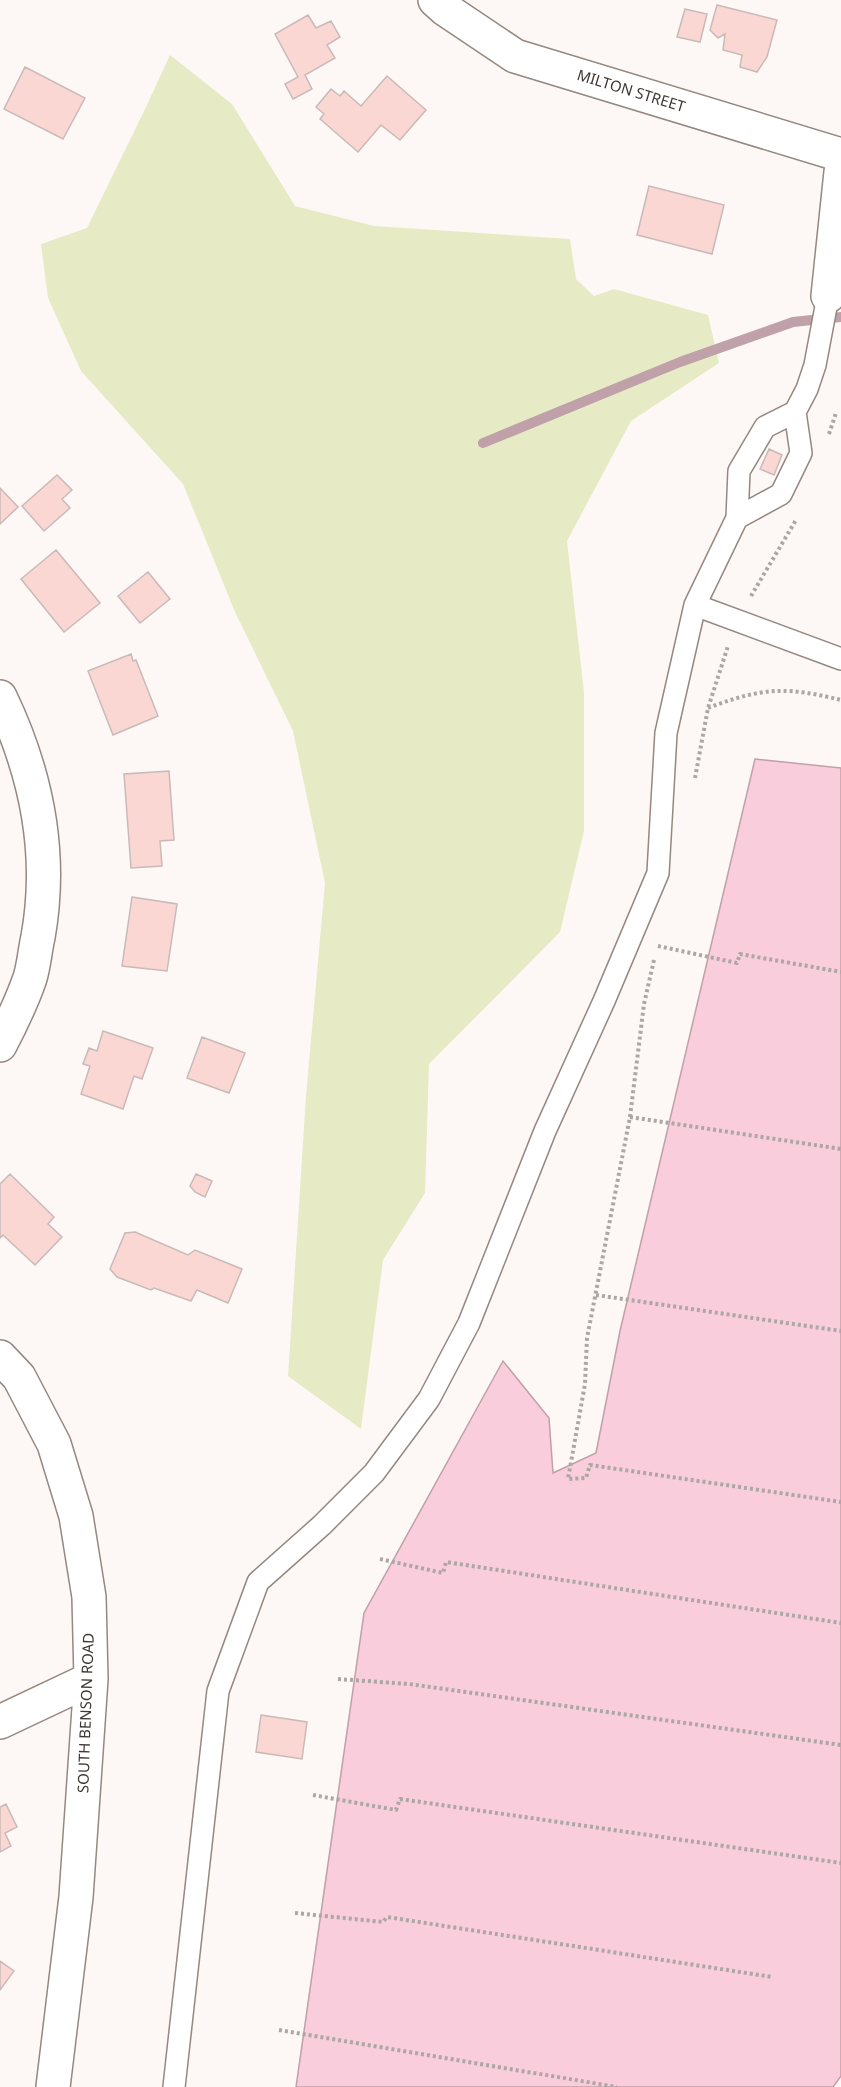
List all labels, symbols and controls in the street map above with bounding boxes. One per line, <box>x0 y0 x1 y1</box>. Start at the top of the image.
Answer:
street label: MILTON STREET <box>575 64 689 116</box>
street label: SOUTH BENSON ROAD <box>72 1632 98 1793</box>

